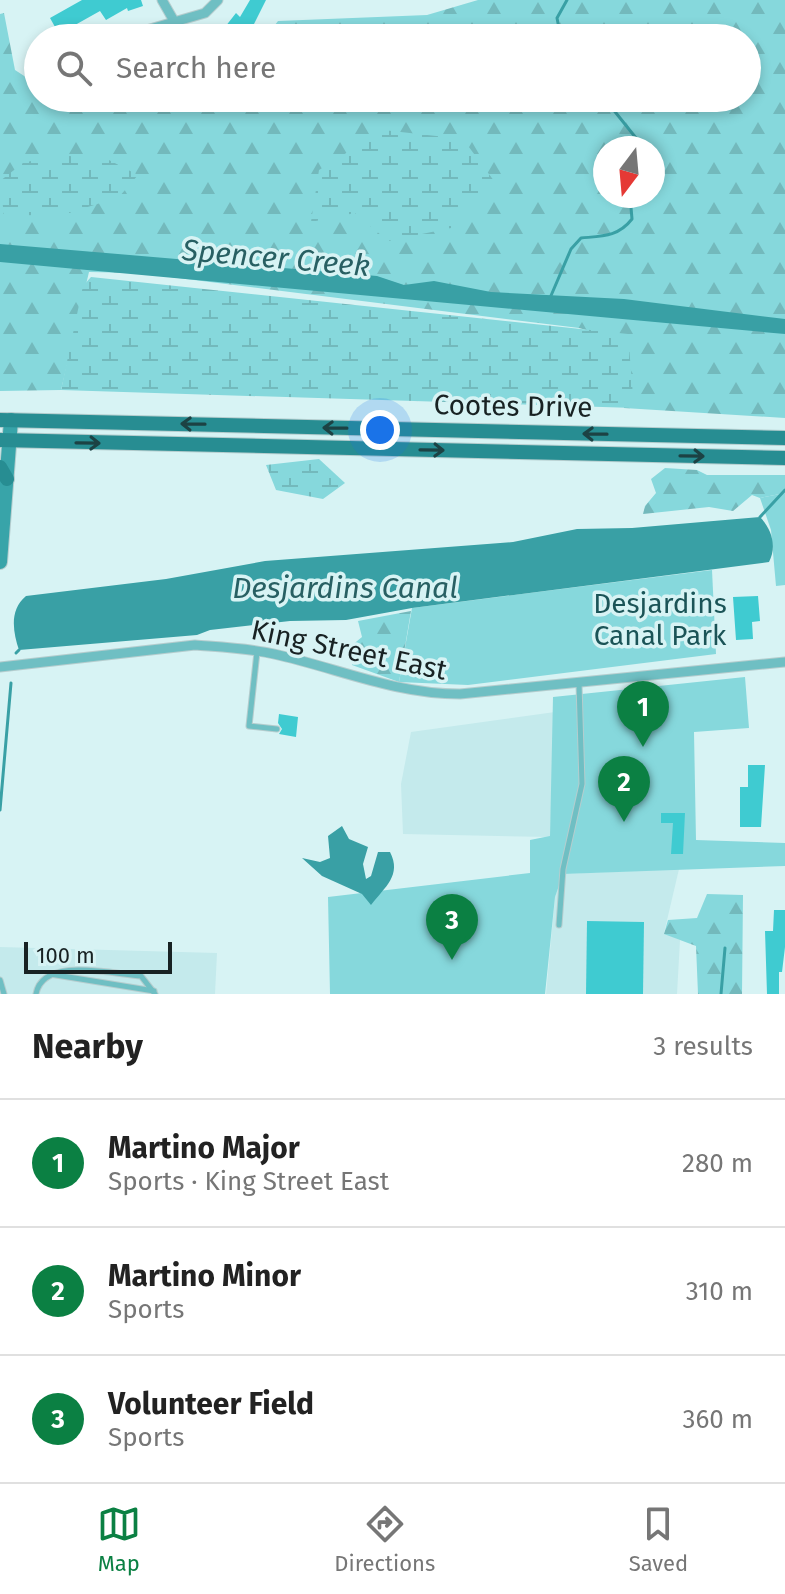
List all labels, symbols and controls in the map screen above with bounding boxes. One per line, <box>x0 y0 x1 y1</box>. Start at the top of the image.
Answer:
search box <box>24 24 761 112</box>
icon: search <box>52 46 96 90</box>
text: Search here <box>116 50 276 86</box>
north arrow <box>593 136 665 208</box>
water label: Spencer Creek <box>179 232 372 284</box>
street label: Cootes Drive <box>433 388 593 424</box>
your location <box>360 410 400 450</box>
one-way arrow <box>180 417 207 432</box>
one-way arrow <box>322 420 349 435</box>
one-way arrow <box>582 426 609 441</box>
one-way arrow <box>74 435 101 450</box>
one-way arrow <box>418 443 445 458</box>
one-way arrow <box>678 448 705 464</box>
water label: Desjardins Canal <box>232 570 458 606</box>
park label: Desjardins Canal Park <box>593 587 727 652</box>
street label: King Street East <box>248 613 451 687</box>
pin: 1 <box>617 681 669 747</box>
pin: 2 <box>598 756 650 822</box>
pin: 3 <box>426 894 478 960</box>
scale bar <box>24 938 172 974</box>
text: 100 m <box>36 942 95 969</box>
text: Nearby <box>32 1026 143 1067</box>
text: 3 results <box>653 1031 753 1062</box>
text: Martino Major <box>108 1130 300 1166</box>
text: 1 <box>52 1148 64 1179</box>
text: 280 m <box>682 1148 753 1179</box>
text: Sports · King Street East <box>108 1166 389 1197</box>
text: Martino Minor <box>108 1258 301 1294</box>
text: 2 <box>51 1276 65 1307</box>
text: 310 m <box>686 1276 753 1307</box>
text: Sports <box>108 1294 184 1325</box>
text: Volunteer Field <box>108 1386 314 1422</box>
text: 3 <box>51 1404 65 1435</box>
text: 360 m <box>682 1404 753 1435</box>
text: Sports <box>108 1422 184 1453</box>
tab: Map <box>97 1502 141 1577</box>
tab: Directions <box>334 1502 435 1577</box>
tab: Saved <box>629 1502 688 1577</box>

